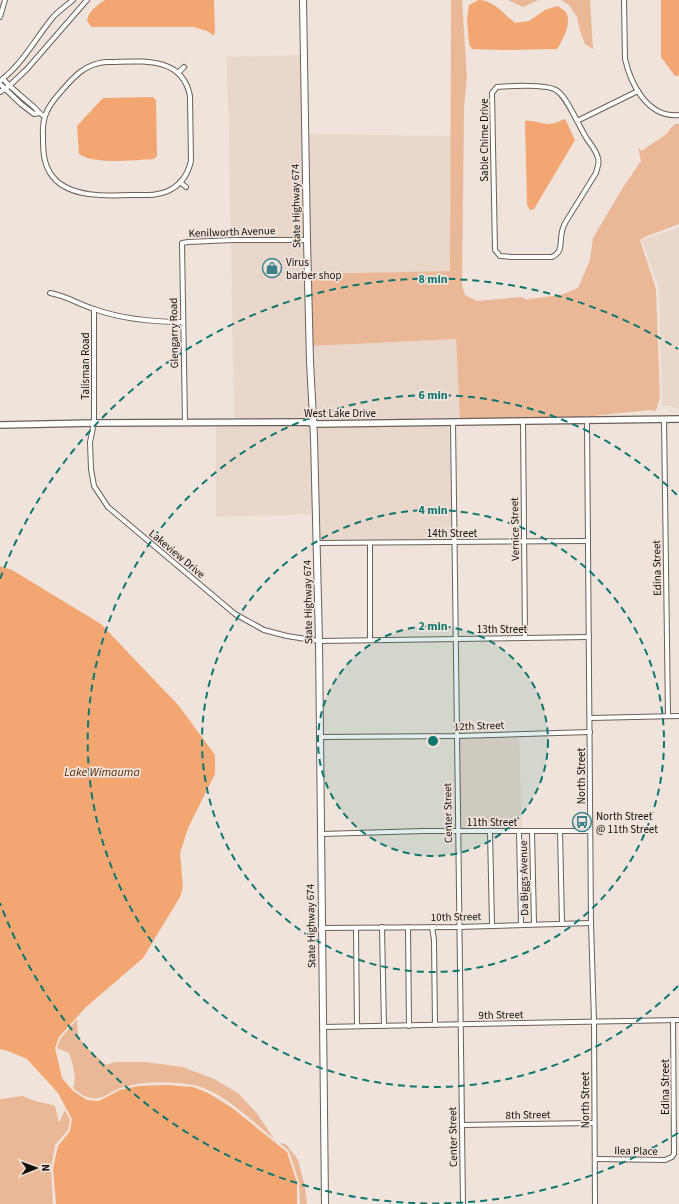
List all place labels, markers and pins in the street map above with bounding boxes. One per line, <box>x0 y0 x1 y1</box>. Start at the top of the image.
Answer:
place label: Virus barber shop <box>286 255 342 283</box>
shop icon: Virus barber shop <box>261 257 283 279</box>
centre of rings <box>426 734 440 748</box>
place label: North Street @ 11th Street <box>596 809 658 837</box>
bus stop icon: North Street @ 11th Street <box>571 811 593 833</box>

